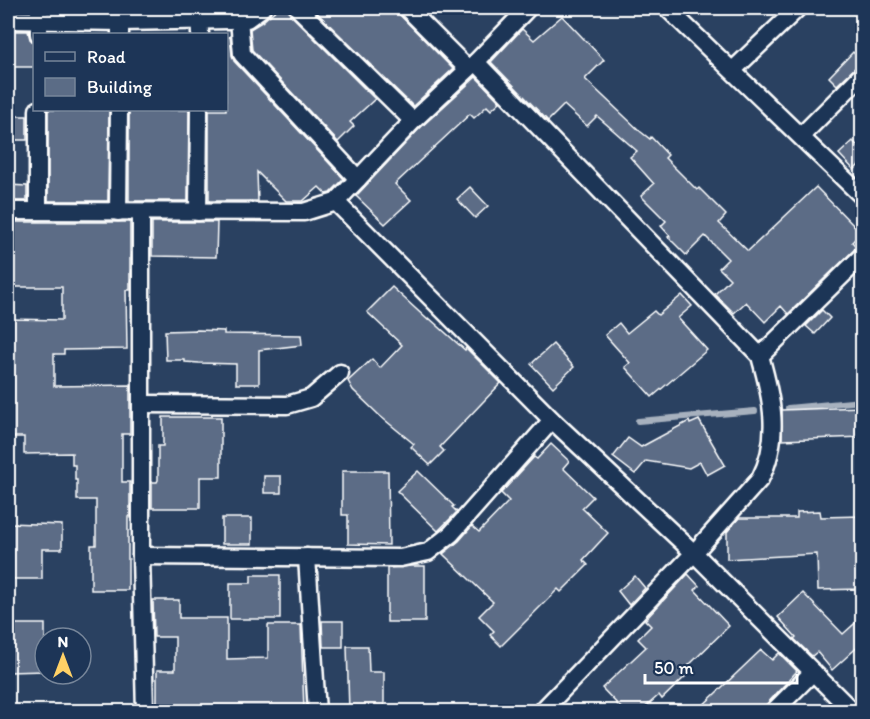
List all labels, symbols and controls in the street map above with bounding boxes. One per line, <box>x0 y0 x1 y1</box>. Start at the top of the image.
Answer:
legend <box>33 33 228 111</box>
text: Road <box>87 46 126 68</box>
text: Building <box>87 76 153 98</box>
north arrow <box>33 626 93 686</box>
text: N <box>58 632 68 651</box>
scale bar <box>645 647 796 685</box>
text: 50 m <box>654 657 694 679</box>

